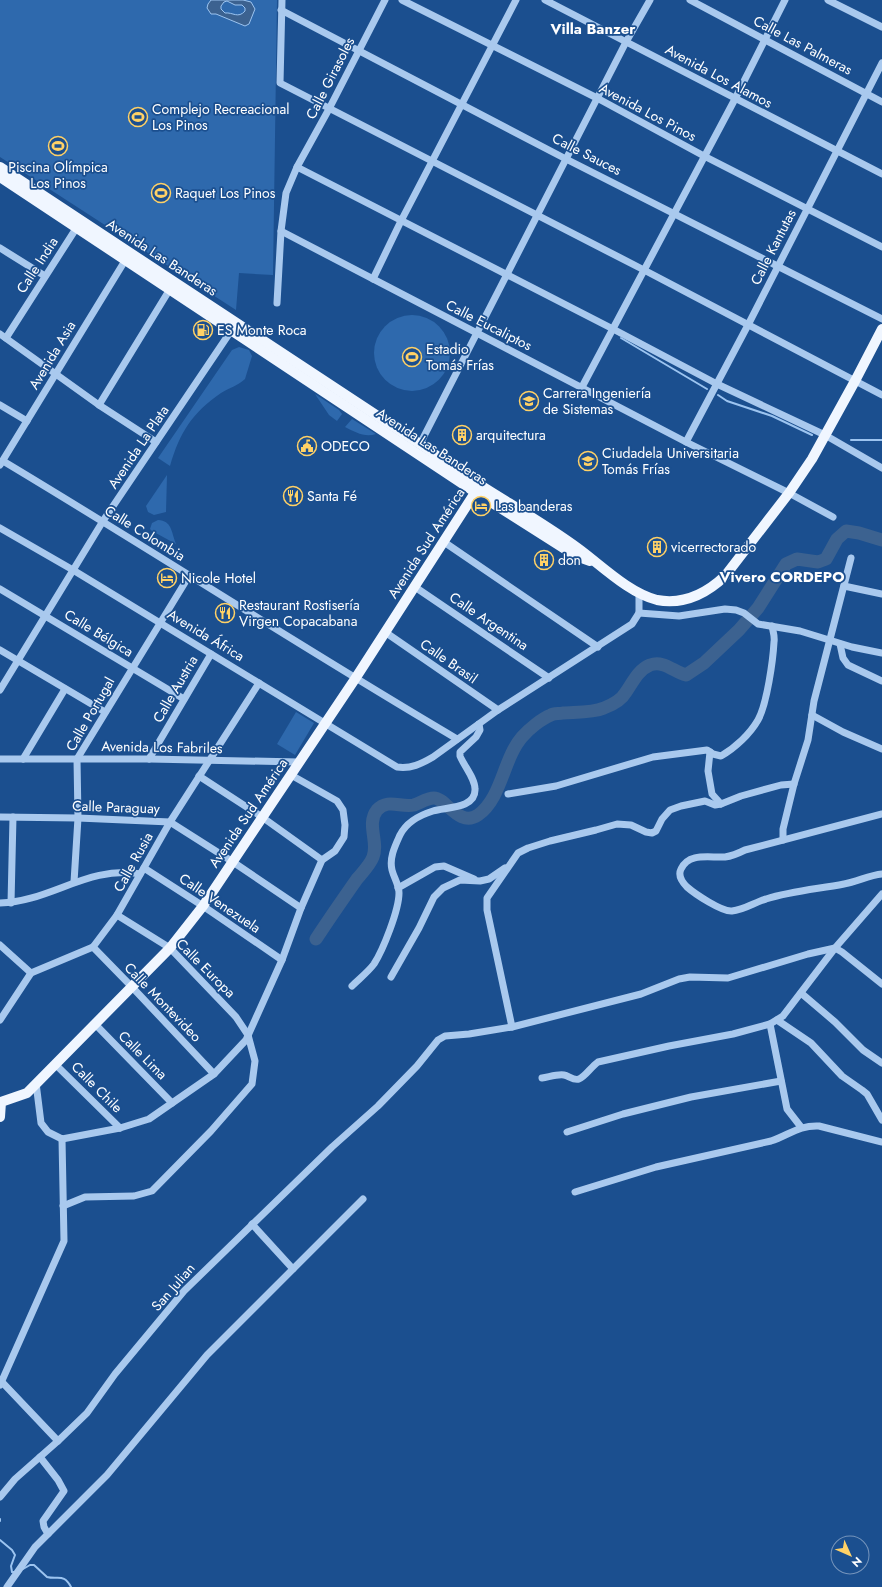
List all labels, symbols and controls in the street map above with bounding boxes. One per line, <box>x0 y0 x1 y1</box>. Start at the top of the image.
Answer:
street label: Calle Las Palmeras <box>750 10 856 80</box>
district label: Villa Banzer <box>550 18 636 40</box>
street label: Calle Girasoles <box>301 33 359 122</box>
street label: Avenida Los Alamos <box>662 39 776 113</box>
street label: Avenida Los Pinos <box>596 78 700 146</box>
place label: Complejo Recreacional Los Pinos <box>152 99 289 135</box>
sports icon: Complejo Recreacional Los Pinos <box>127 106 149 128</box>
street label: Calle Sauces <box>549 128 625 180</box>
sports icon: Piscina Olímpica Los Pinos <box>47 135 69 157</box>
place label: Piscina Olímpica Los Pinos <box>8 157 108 193</box>
sports icon: Raquet Los Pinos <box>150 182 172 204</box>
place label: Raquet Los Pinos <box>175 183 276 203</box>
street label: Calle Kantutas <box>745 205 801 288</box>
street label: Avenida Las Banderas <box>103 214 222 301</box>
street label: Calle India <box>11 233 63 297</box>
street label: Calle Eucaliptos <box>443 295 536 355</box>
street label: Avenida Asia <box>24 317 80 393</box>
fuel station icon: ES Monte Roca <box>192 319 214 341</box>
place label: ES Monte Roca <box>217 320 307 340</box>
place label: Estadio Tomás Frías <box>426 339 494 375</box>
sports icon: Estadio Tomás Frías <box>401 346 423 368</box>
place label: Carrera Ingeniería de Sistemas <box>543 383 651 419</box>
school or university icon: Carrera Ingeniería de Sistemas <box>518 390 540 412</box>
street label: Avenida La Plata <box>103 401 173 493</box>
street label: Avenida Las Banderas <box>373 403 492 490</box>
building icon: arquitectura <box>451 424 473 446</box>
place label: arquitectura <box>476 425 546 445</box>
public building icon: ODECO <box>296 435 318 457</box>
place label: ODECO <box>321 436 370 456</box>
place label: Ciudadela Universitaria Tomás Frías <box>602 443 739 479</box>
school or university icon: Ciudadela Universitaria Tomás Frías <box>577 450 599 472</box>
street label: Avenida Sud América <box>383 484 469 602</box>
restaurant icon: Santa Fé <box>282 485 304 507</box>
place label: Santa Fé <box>307 486 357 506</box>
hotel icon: Las banderas <box>470 495 492 517</box>
place label: Las banderas <box>495 496 573 516</box>
street label: Calle Colombia <box>101 500 189 566</box>
building icon: vicerrectorado <box>646 536 668 558</box>
place label: vicerrectorado <box>671 537 757 557</box>
building icon: don <box>533 549 555 571</box>
place label: don <box>558 550 581 570</box>
district label: Vivero CORDEPO <box>719 566 844 588</box>
hotel icon: Nicole Hotel <box>156 567 178 589</box>
place label: Nicole Hotel <box>181 568 256 588</box>
street label: Calle Argentina <box>445 587 533 655</box>
place label: Restaurant Rostisería Virgen Copacabana <box>239 595 360 631</box>
restaurant icon: Restaurant Rostisería Virgen Copacabana <box>214 602 236 624</box>
street label: Calle Bélgica <box>61 604 137 662</box>
street label: Avenida África <box>164 604 248 666</box>
street label: Calle Brasil <box>416 634 482 688</box>
street label: Calle Austria <box>148 652 202 726</box>
street label: Calle Portugal <box>61 673 119 755</box>
street label: Avenida Los Fabriles <box>101 736 223 758</box>
street label: Avenida Sud América <box>204 754 292 872</box>
street label: Calle Paraguay <box>72 795 161 819</box>
street label: Calle Rusia <box>108 829 158 895</box>
street label: Calle Venezuela <box>175 868 265 938</box>
street label: Calle Europa <box>172 934 240 1002</box>
street label: Calle Montevideo <box>120 958 206 1046</box>
street label: Calle Lima <box>114 1026 172 1084</box>
street label: Calle Chile <box>67 1057 127 1117</box>
street label: San Julian <box>147 1259 199 1315</box>
north arrow <box>830 1535 870 1575</box>
text: N <box>848 1553 866 1571</box>

